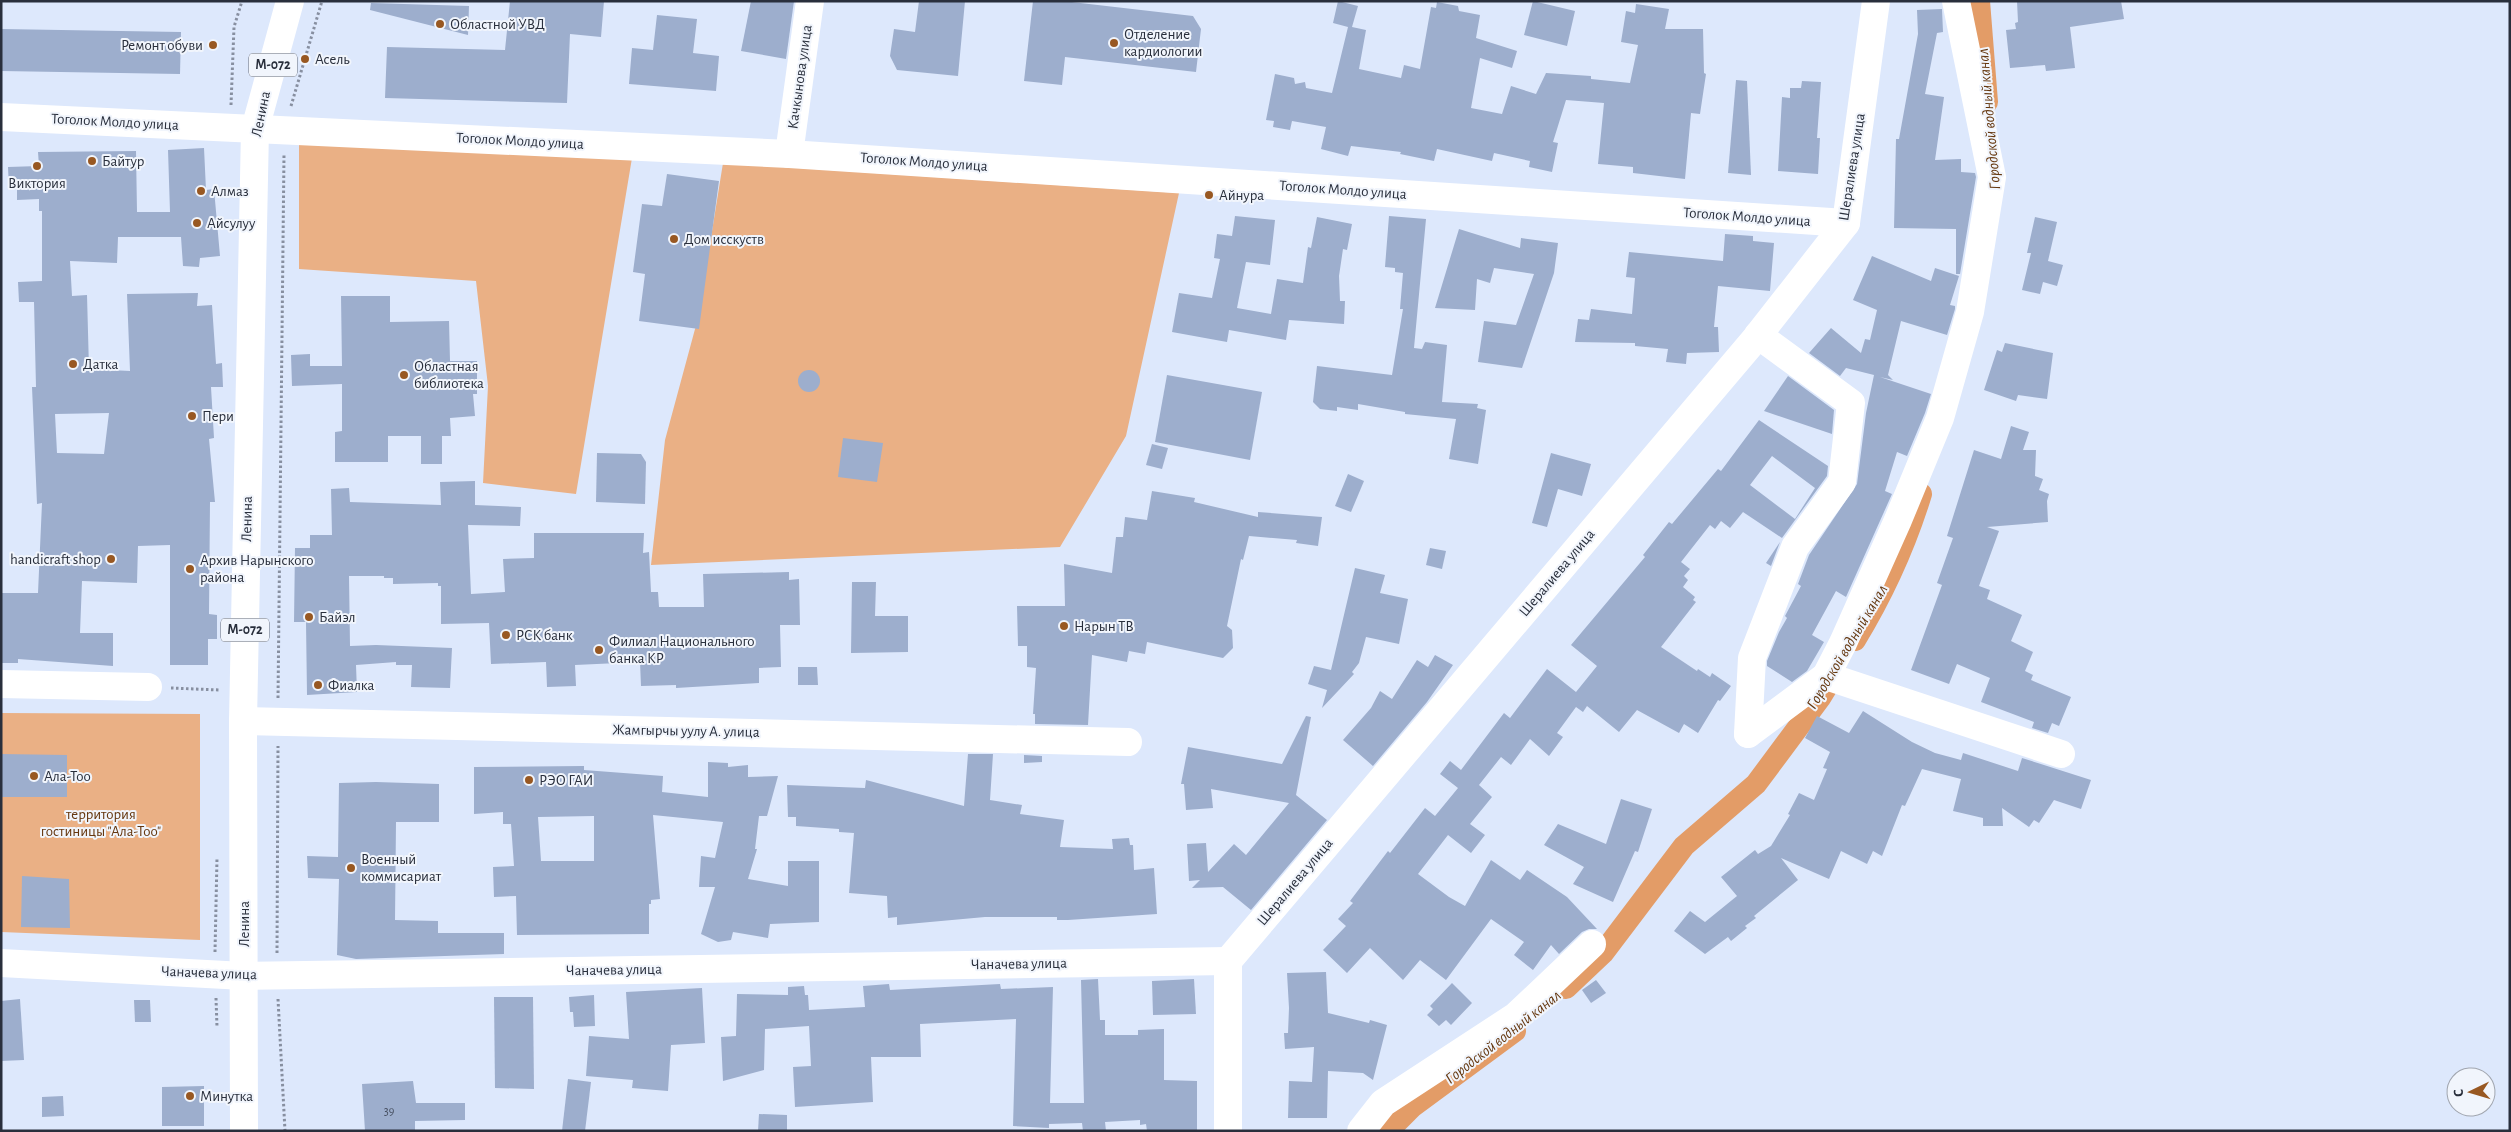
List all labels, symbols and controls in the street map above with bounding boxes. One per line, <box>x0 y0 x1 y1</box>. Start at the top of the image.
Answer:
place label: Областной УВД <box>450 17 545 32</box>
marker: Областной УВД <box>434 18 446 30</box>
street label: Качкынова улица <box>785 24 815 130</box>
place label: Отделение кардиологии <box>1124 27 1202 59</box>
marker: Отделение кардиологии <box>1108 37 1120 49</box>
place label: Ремонт обуви <box>121 38 203 53</box>
marker: Ремонт обуви <box>207 39 219 51</box>
water label: Городской водный канал <box>1975 48 2004 190</box>
place label: Асель <box>315 52 350 67</box>
marker: Асель <box>299 53 311 65</box>
road number: М-072 <box>249 54 297 76</box>
street label: Ленина <box>249 90 273 138</box>
street label: Тоголок Молдо улица <box>51 111 179 133</box>
street label: Шералиева улица <box>1836 112 1868 222</box>
street label: Тоголок Молдо улица <box>456 130 584 152</box>
street label: Тоголок Молдо улица <box>860 150 988 174</box>
place label: Байтур <box>102 154 145 169</box>
marker: Байтур <box>86 155 98 167</box>
marker: Виктория <box>31 160 43 172</box>
place label: Виктория <box>8 176 66 191</box>
street label: Тоголок Молдо улица <box>1279 178 1407 202</box>
place label: Алмаз <box>211 184 249 199</box>
marker: Алмаз <box>195 185 207 197</box>
place label: Айнура <box>1219 188 1264 203</box>
marker: Айнура <box>1203 189 1215 201</box>
street label: Тоголок Молдо улица <box>1683 205 1811 229</box>
place label: Айсулуу <box>207 216 256 231</box>
marker: Айсулуу <box>191 217 203 229</box>
place label: Дом исскуств <box>684 232 764 247</box>
marker: Дом исскуств <box>668 233 680 245</box>
place label: Датка <box>83 357 118 372</box>
marker: Датка <box>67 358 79 370</box>
place label: Областная библиотека <box>414 359 484 391</box>
marker: Областная библиотека <box>398 369 410 381</box>
place label: Пери <box>202 409 234 424</box>
marker: Пери <box>186 410 198 422</box>
street label: Ленина <box>239 496 255 542</box>
street label: Шералиева улица <box>1516 526 1598 619</box>
place label: handicraft shop <box>10 552 101 567</box>
marker: handicraft shop <box>105 553 117 565</box>
place label: Архив Нарынского района <box>200 553 313 585</box>
marker: Архив Нарынского района <box>184 563 196 575</box>
water label: Городской водный канал <box>1804 582 1891 712</box>
place label: Байэл <box>319 610 356 625</box>
marker: Байэл <box>303 611 315 623</box>
road number: М-072 <box>221 618 269 642</box>
place label: Нарын ТВ <box>1074 619 1134 634</box>
marker: Нарын ТВ <box>1058 620 1070 632</box>
place label: РСК банк <box>516 628 573 643</box>
marker: РСК банк <box>500 629 512 641</box>
place label: Филиал Национального банка КР <box>609 634 755 666</box>
marker: Филиал Национального банка КР <box>593 644 605 656</box>
place label: Фиалка <box>328 678 374 693</box>
marker: Фиалка <box>312 679 324 691</box>
street label: Жамгырчы уулу А. улица <box>612 722 760 740</box>
place label: Ала-Тоо <box>44 769 91 784</box>
marker: Ала-Тоо <box>28 770 40 782</box>
place label: РЭО ГАИ <box>539 773 593 788</box>
marker: РЭО ГАИ <box>523 774 535 786</box>
park label: территория гостиницы "Ала-Тоо" <box>41 807 161 839</box>
street label: Шералиева улица <box>1254 835 1336 928</box>
place label: Военный коммисариат <box>361 852 442 884</box>
marker: Военный коммисариат <box>345 862 357 874</box>
street label: Ленина <box>237 901 252 947</box>
street label: Чаначева улица <box>971 956 1067 972</box>
street label: Чаначева улица <box>566 962 662 978</box>
street label: Чаначева улица <box>161 964 257 982</box>
water label: Городской водный канал <box>1442 987 1564 1088</box>
north arrow <box>2446 1067 2496 1117</box>
text: С <box>2452 1088 2466 1098</box>
place label: Минутка <box>200 1089 253 1104</box>
marker: Минутка <box>184 1090 196 1102</box>
house number: 39 <box>384 1105 395 1117</box>

